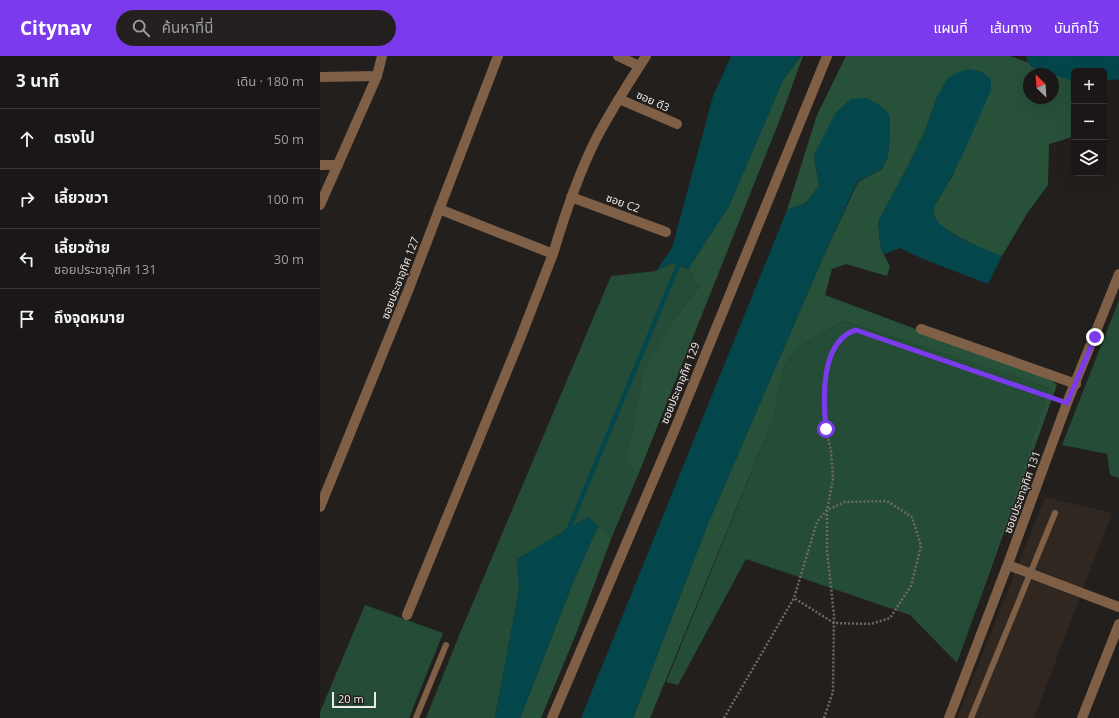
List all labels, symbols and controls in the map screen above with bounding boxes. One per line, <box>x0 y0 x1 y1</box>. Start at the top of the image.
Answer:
search box <box>116 10 396 46</box>
text: Citynav <box>20 15 92 41</box>
icon: search <box>130 17 152 39</box>
text: ค้นหาที่นี่ <box>162 17 213 37</box>
text: แผนที่ <box>934 18 968 37</box>
text: เส้นทาง <box>990 18 1032 37</box>
text: บันทึกไว้ <box>1054 18 1099 37</box>
north arrow <box>1023 68 1059 104</box>
map controls <box>1071 68 1107 176</box>
button: + <box>1071 68 1107 104</box>
text: 3 นาที <box>16 69 59 92</box>
text: เดิน · 180 m <box>236 72 304 90</box>
street label: ซอย ดี3 <box>634 87 672 114</box>
button: − <box>1071 104 1107 140</box>
text: ตรงไป <box>54 127 95 147</box>
icon: ahead <box>16 128 38 150</box>
text: 50 m <box>274 130 304 148</box>
button: layers <box>1071 140 1107 176</box>
text: เลี้ยวขวา <box>54 187 108 207</box>
icon: right <box>16 188 38 210</box>
street label: ซอย C2 <box>604 189 642 216</box>
text: 100 m <box>266 190 304 208</box>
street label: ซอยประชาอุทิศ 127 <box>377 235 422 321</box>
text: เลี้ยวซ้าย <box>54 237 110 257</box>
icon: left <box>16 248 38 270</box>
text: 30 m <box>274 250 304 268</box>
text: ซอยประชาอุทิศ 131 <box>54 260 157 278</box>
text: ถึงจุดหมาย <box>54 307 125 327</box>
icon: arrive <box>16 308 38 330</box>
route end <box>1086 328 1104 346</box>
street label: ซอยประชาอุทิศ 129 <box>656 340 703 426</box>
route start <box>817 420 835 438</box>
street label: ซอยประชาอุทิศ 131 <box>1000 448 1043 535</box>
scale bar <box>332 690 376 709</box>
text: 20 m <box>338 691 364 706</box>

